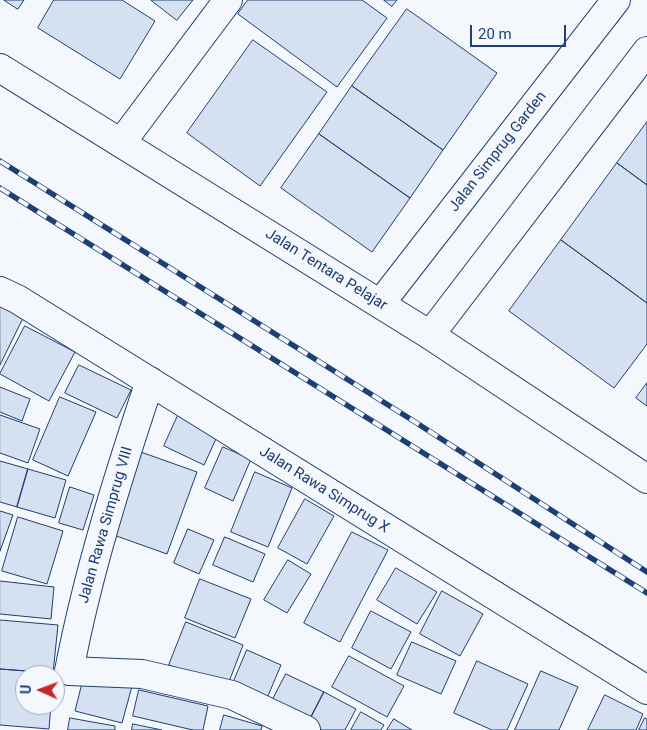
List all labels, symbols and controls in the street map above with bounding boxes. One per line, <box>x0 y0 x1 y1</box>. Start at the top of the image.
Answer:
scale bar <box>472 15 568 47</box>
text: 20 m <box>478 25 512 43</box>
street label: Jalan Simprug Garden <box>445 88 551 216</box>
street label: Jalan Tentara Pelajar <box>262 225 390 315</box>
street label: Jalan Rawa Simprug X <box>256 443 392 537</box>
street label: Jalan Rawa Simprug VIII <box>75 445 137 605</box>
north arrow <box>15 665 65 715</box>
text: U <box>18 685 34 694</box>

